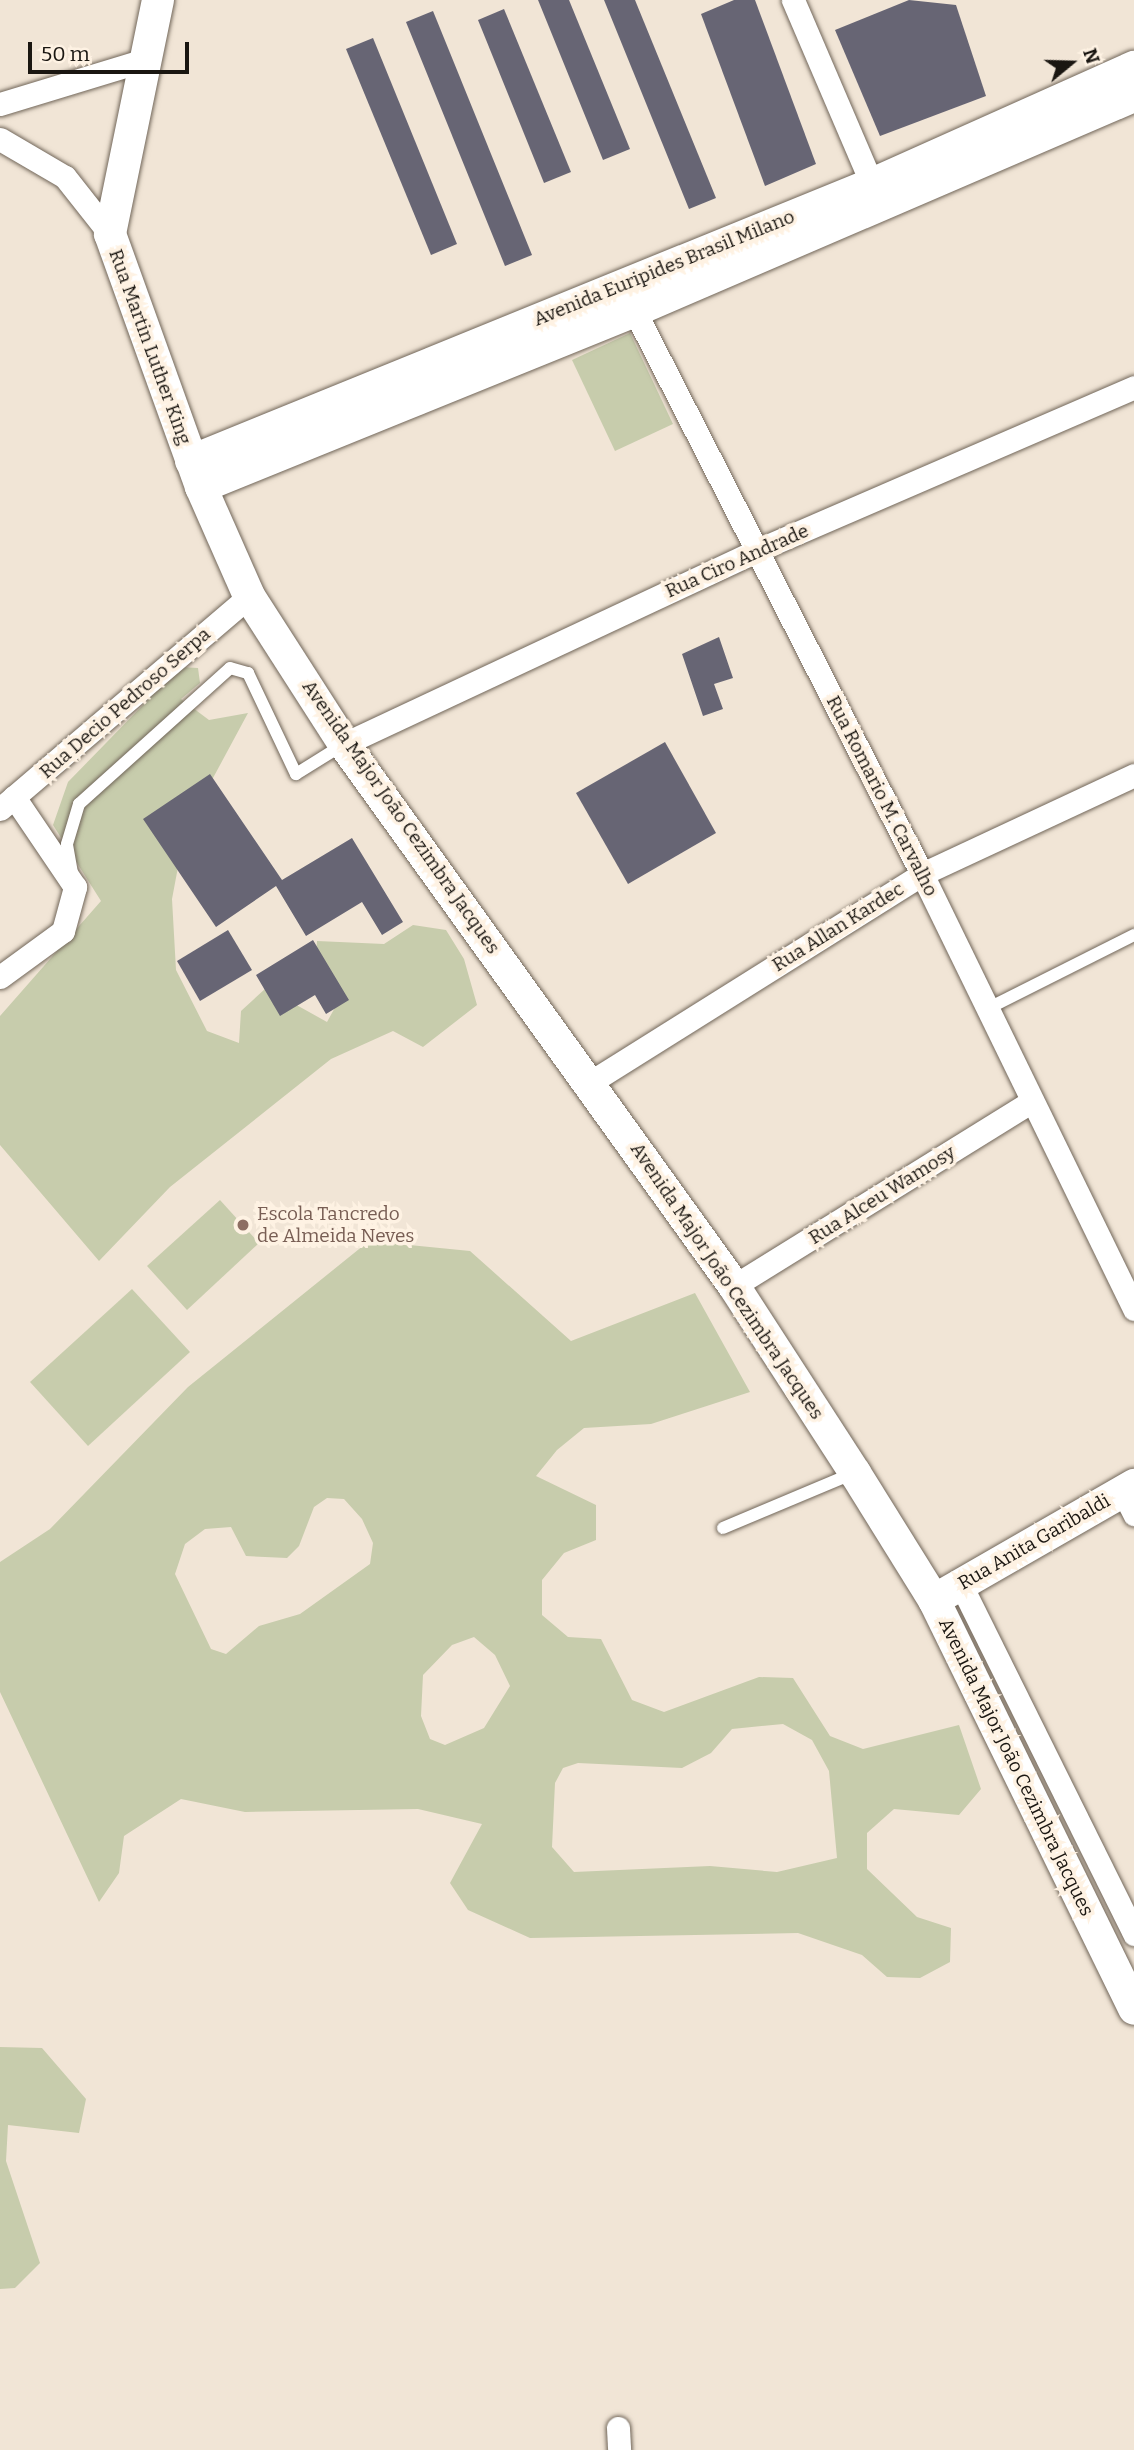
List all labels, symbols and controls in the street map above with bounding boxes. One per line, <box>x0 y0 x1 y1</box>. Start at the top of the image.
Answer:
scale bar <box>32 28 192 72</box>
north arrow <box>1036 28 1106 98</box>
text: 50 m <box>41 41 90 67</box>
text: N <box>1078 45 1105 67</box>
street label: Avenida Euripides Brasil Milano <box>530 205 798 331</box>
street label: Rua Martin Luther King <box>104 246 196 448</box>
street label: Rua Ciro Andrade <box>662 519 812 603</box>
street label: Rua Decio Pedroso Serpa <box>35 623 215 783</box>
street label: Avenida Major João Cezimbra Jacques <box>297 676 505 958</box>
street label: Rua Romario M. Carvalho <box>821 692 943 900</box>
street label: Rua Allan Kardec <box>768 877 908 977</box>
street label: Avenida Major João Cezimbra Jacques <box>626 1138 828 1424</box>
street label: Rua Alceu Wamosy <box>805 1141 959 1249</box>
place label: Escola Tancredo de Almeida Neves <box>257 1203 414 1247</box>
marker: Escola Tancredo de Almeida Neves <box>235 1217 251 1233</box>
street label: Rua Anita Garibaldi <box>954 1489 1114 1595</box>
street label: Avenida Major João Cezimbra Jacques <box>934 1614 1098 1920</box>

